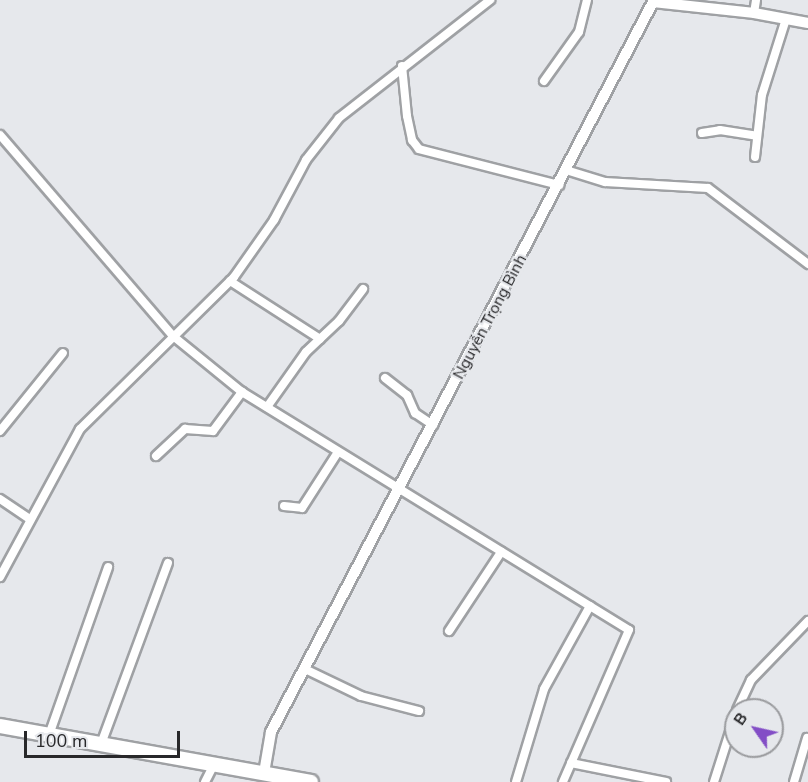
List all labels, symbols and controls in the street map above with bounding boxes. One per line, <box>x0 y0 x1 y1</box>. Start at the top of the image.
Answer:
street label: Nguyễn Trọng Bình <box>449 251 531 383</box>
north arrow <box>724 698 784 758</box>
text: B <box>729 708 753 730</box>
scale bar <box>27 719 183 757</box>
text: 100 m <box>35 729 87 753</box>

